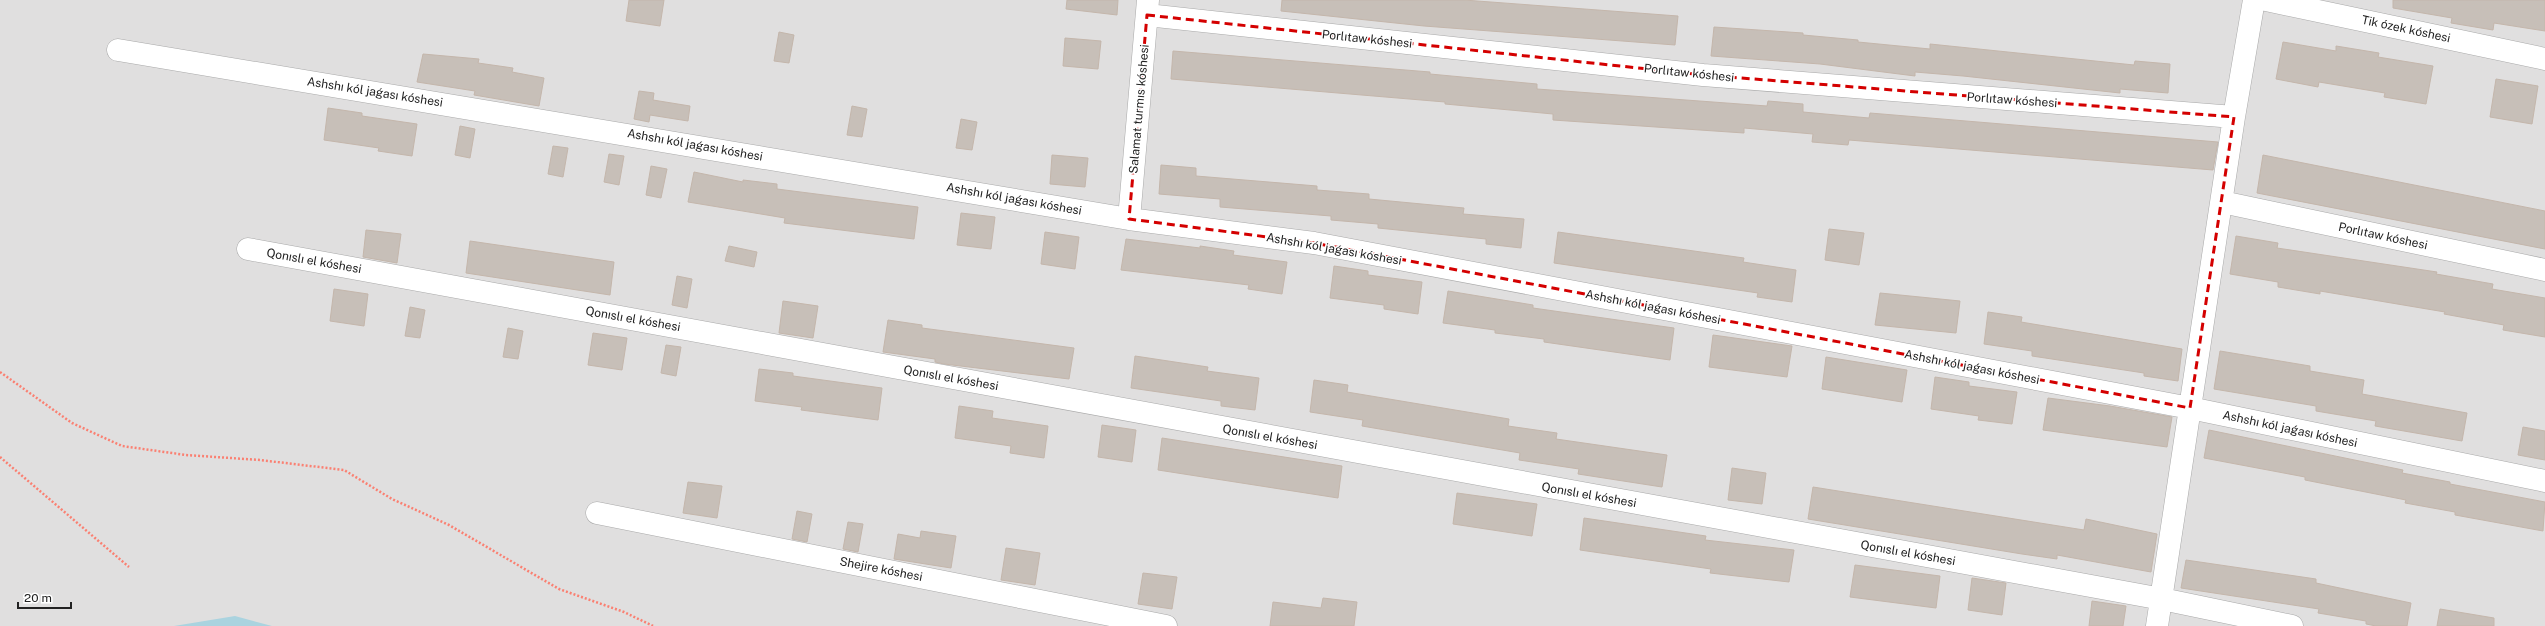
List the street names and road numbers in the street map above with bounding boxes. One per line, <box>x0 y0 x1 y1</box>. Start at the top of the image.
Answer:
street label: Tik ózek kóshesi <box>2360 13 2452 45</box>
street label: Porlıtaw kóshesi <box>1321 27 1413 51</box>
street label: Salamat turmıs kóshesi <box>1126 44 1152 174</box>
street label: Porlıtaw kóshesi <box>1643 61 1735 85</box>
street label: Ashshı kól jaǵası kóshesi <box>306 74 444 110</box>
street label: Porlıtaw kóshesi <box>1966 90 2058 110</box>
street label: Ashshı kól jaǵası kóshesi <box>626 126 764 164</box>
street label: Ashshı kól jaǵası kóshesi <box>945 180 1083 218</box>
street label: Porlıtaw kóshesi <box>2337 220 2429 252</box>
street label: Ashshı kól jaǵası kóshesi <box>1265 230 1403 268</box>
street label: Qonıslı el kóshesi <box>265 246 363 276</box>
street label: Ashshı kól jaǵası kóshesi <box>1584 287 1722 327</box>
street label: Qonıslı el kóshesi <box>584 304 682 334</box>
street label: Ashshı kól jaǵası kóshesi <box>1903 347 2041 387</box>
street label: Qonıslı el kóshesi <box>902 363 1000 393</box>
street label: Ashshı kól jaǵası kóshesi <box>2221 408 2359 450</box>
street label: Qonıslı el kóshesi <box>1221 422 1319 452</box>
street label: Qonıslı el kóshesi <box>1540 480 1638 510</box>
street label: Qonıslı el kóshesi <box>1859 538 1957 568</box>
street label: Shejire kóshesi <box>838 554 924 584</box>

